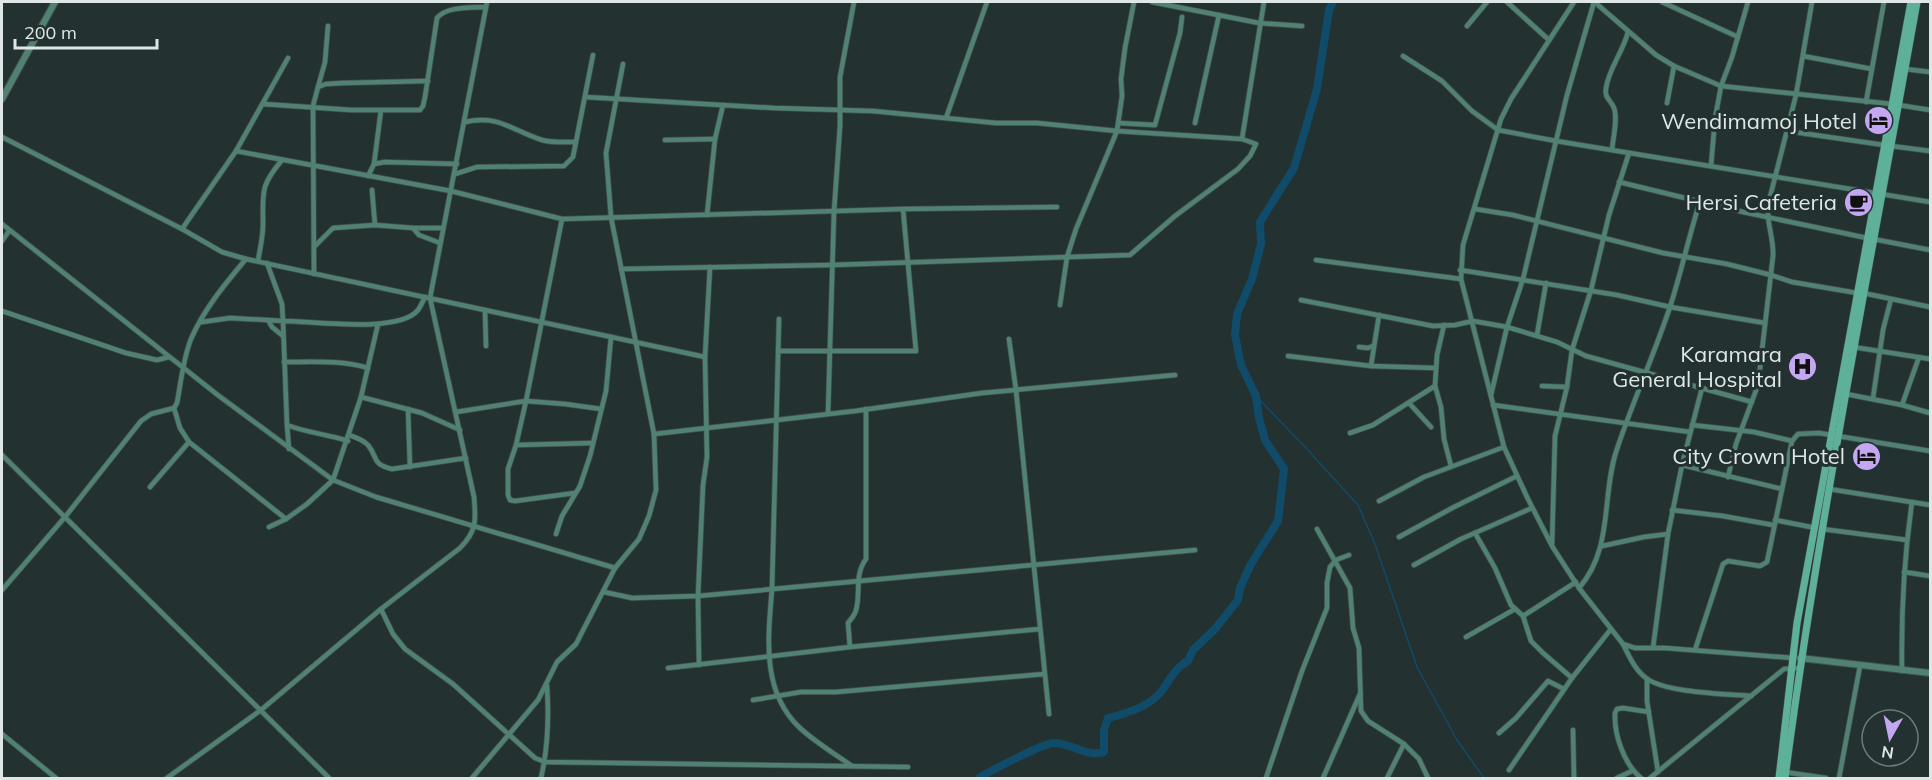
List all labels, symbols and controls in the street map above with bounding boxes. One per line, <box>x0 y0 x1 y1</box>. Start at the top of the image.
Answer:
scale bar <box>15 12 158 50</box>
text: 200 m <box>24 21 77 44</box>
hotel icon: Wendimamoj Hotel <box>1862 105 1894 137</box>
place label: Wendimamoj Hotel <box>1661 107 1857 135</box>
cafe icon: Hersi Cafeteria <box>1842 186 1874 218</box>
place label: Hersi Cafeteria <box>1685 188 1837 216</box>
place label: Karamara General Hospital <box>1612 340 1782 393</box>
hospital icon: Karamara General Hospital <box>1787 351 1819 383</box>
hotel icon: City Crown Hotel <box>1850 440 1882 472</box>
place label: City Crown Hotel <box>1672 442 1845 470</box>
north arrow <box>1860 708 1920 768</box>
text: N <box>1880 742 1895 764</box>

